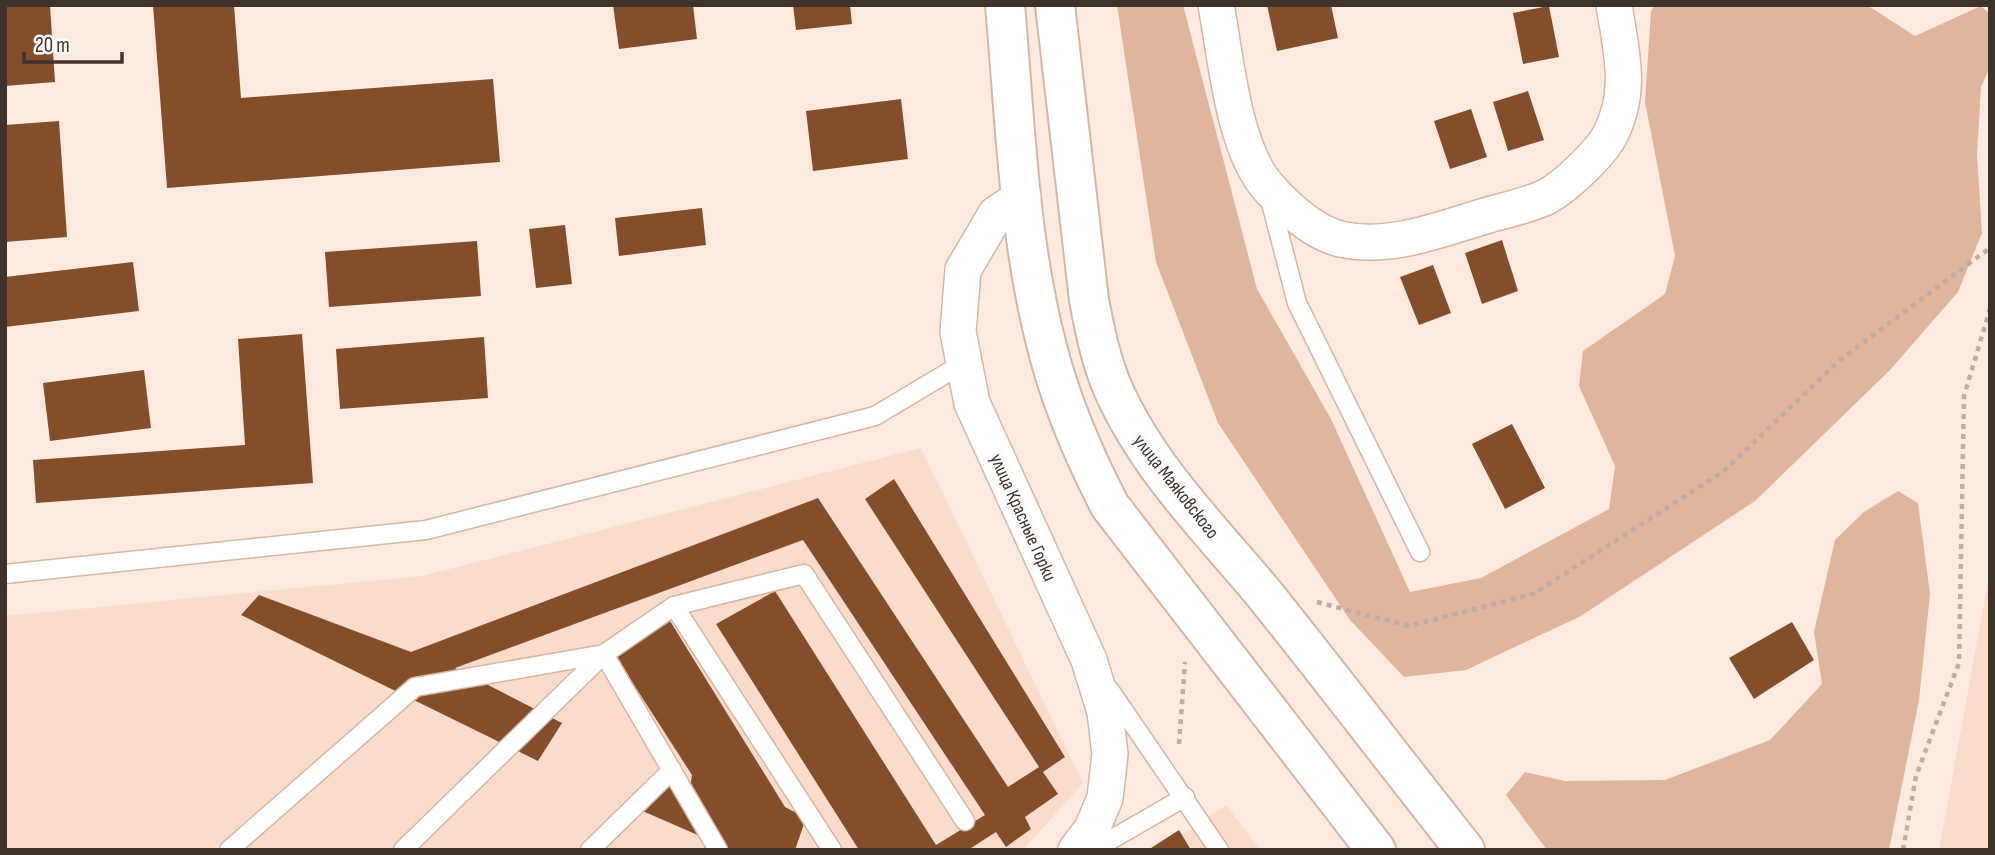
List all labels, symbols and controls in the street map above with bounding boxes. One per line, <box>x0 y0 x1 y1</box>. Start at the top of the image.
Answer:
scale bar <box>24 21 122 65</box>
text: 20 m <box>35 33 70 58</box>
street label: улица Маяковского <box>1128 430 1224 544</box>
street label: улица Красные Горки <box>984 450 1061 585</box>

